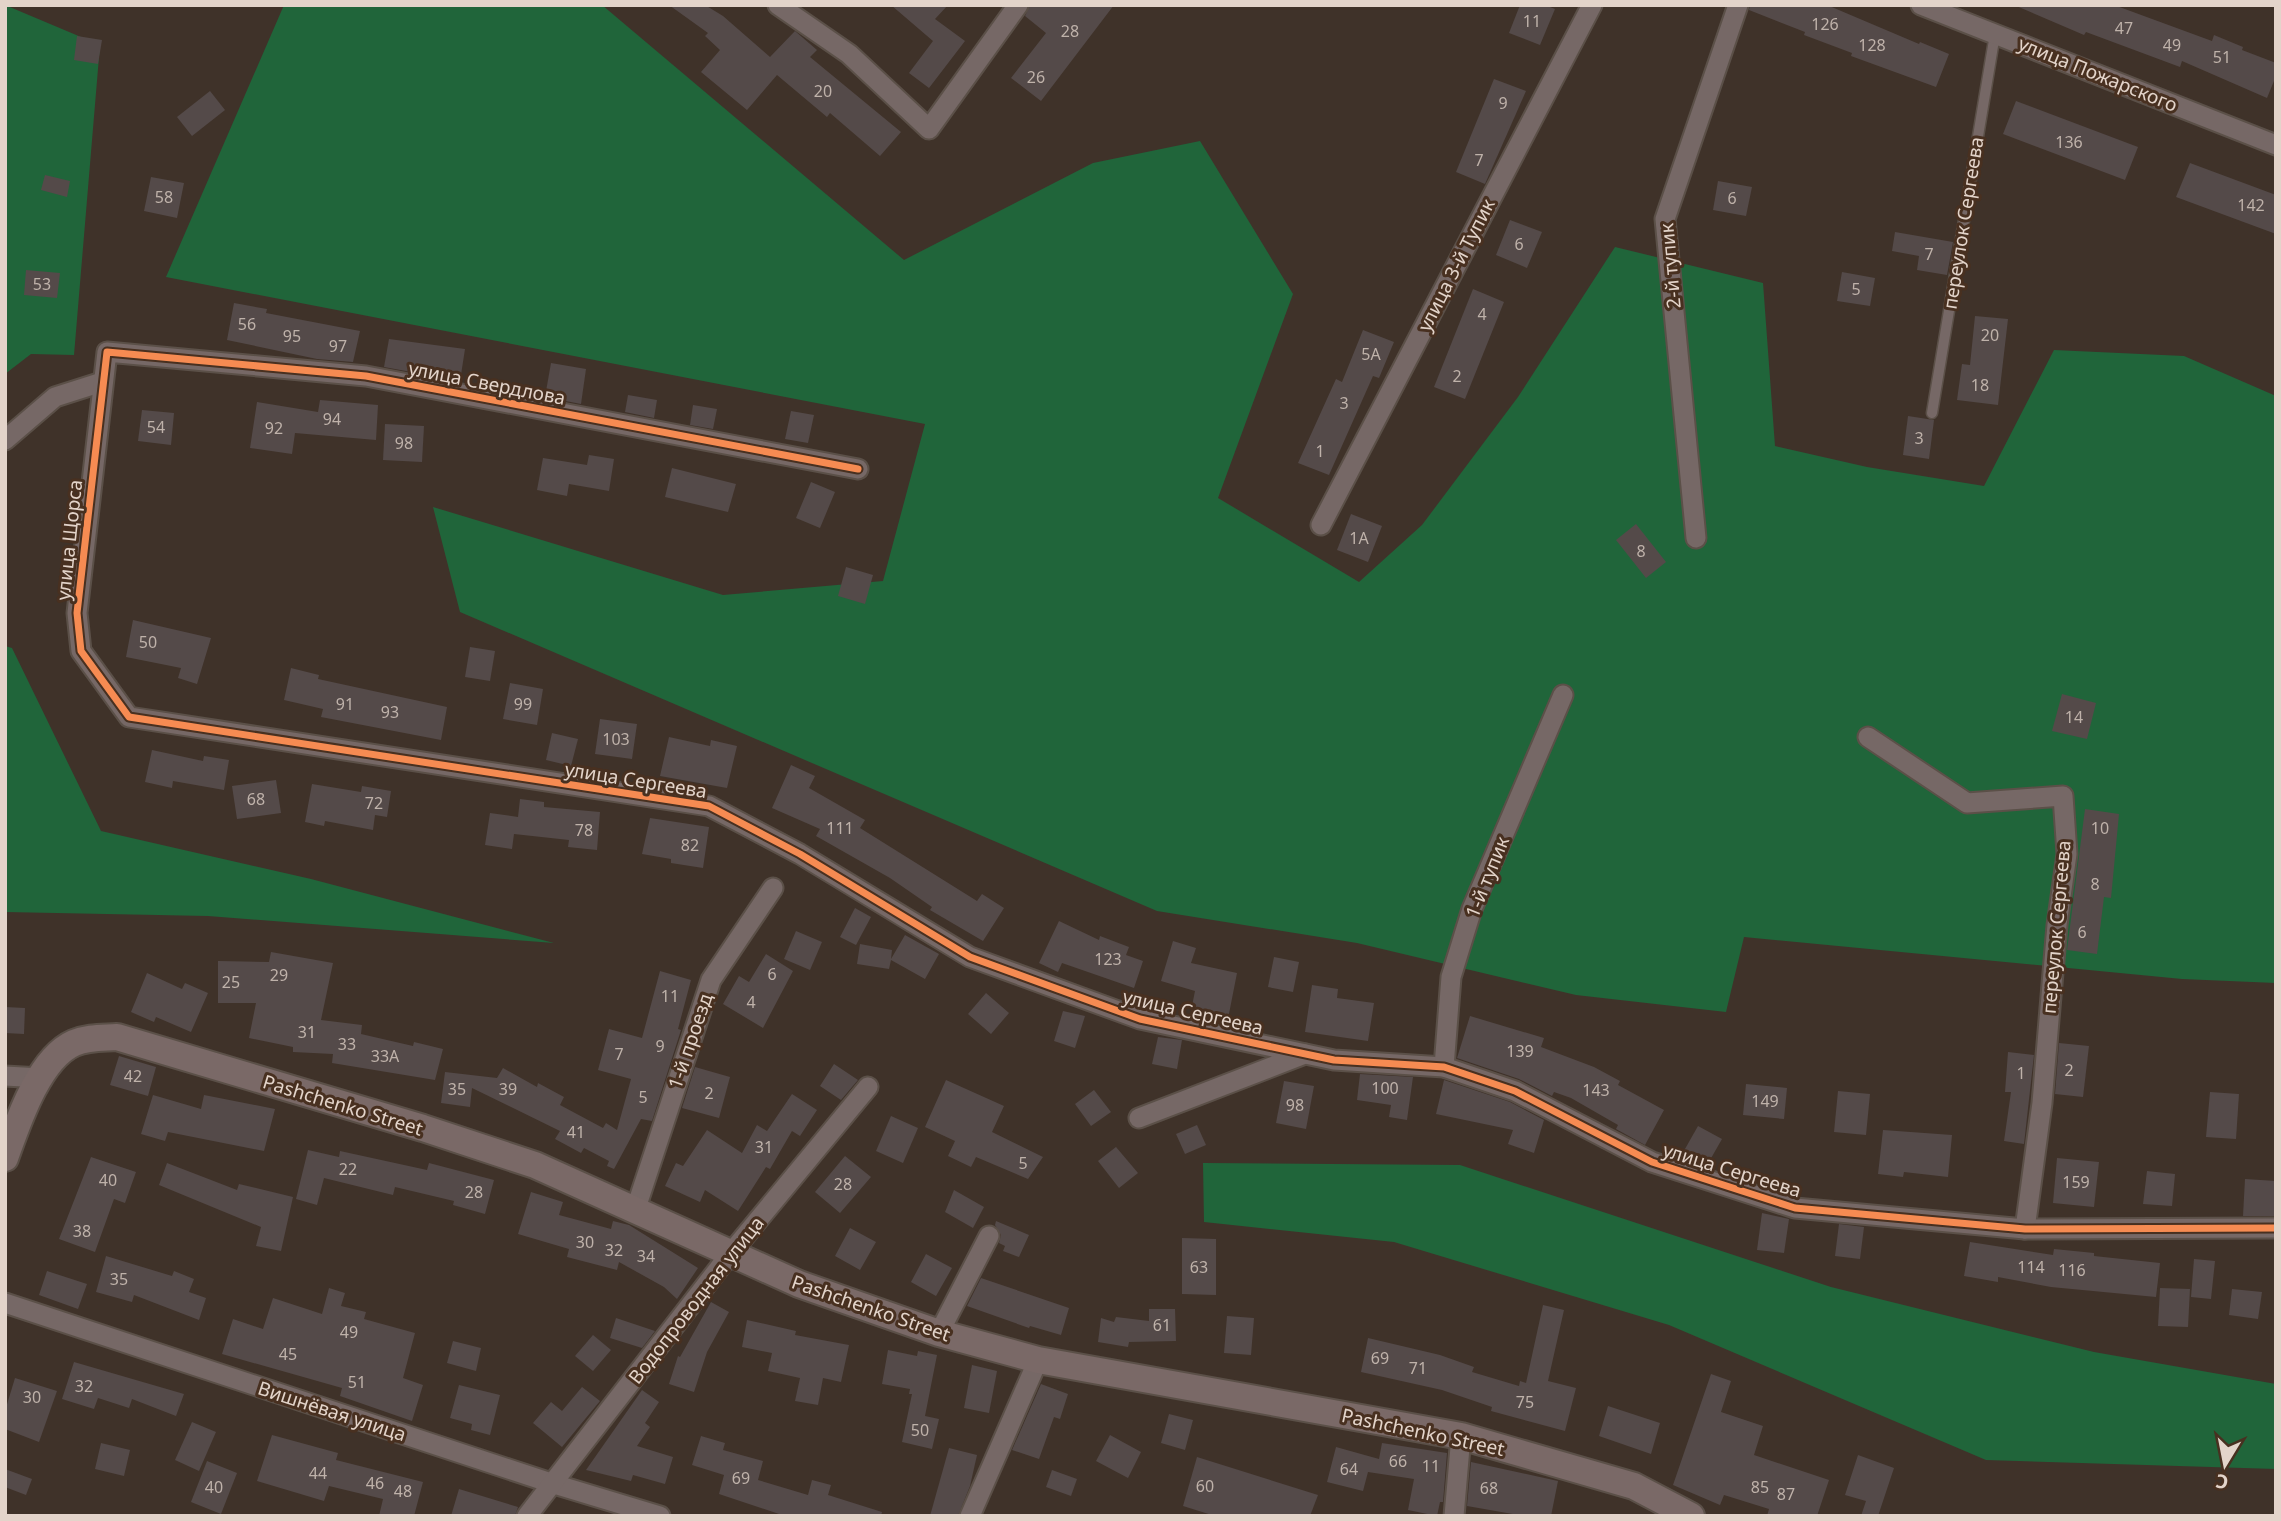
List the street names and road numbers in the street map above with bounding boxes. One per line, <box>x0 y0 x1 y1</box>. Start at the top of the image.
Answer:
street label: улица Пожарского <box>2015 30 2181 118</box>
street label: переулок Сергеева <box>1937 135 1989 311</box>
street label: улица 3-й Тупик <box>1411 194 1501 336</box>
street label: 2-й тупик <box>1653 222 1687 310</box>
street label: улица Свердлова <box>406 355 568 411</box>
street label: улица Щорса <box>50 478 88 602</box>
street label: улица Сергеева <box>563 756 709 804</box>
street label: 1-й тупик <box>1459 832 1515 922</box>
street label: переулок Сергеева <box>2035 839 2077 1015</box>
street label: улица Сергеева <box>1120 983 1266 1041</box>
street label: 1-й проезд <box>662 989 719 1092</box>
street label: Pashchenko Street <box>260 1068 426 1142</box>
street label: улица Сергеева <box>1660 1137 1804 1203</box>
street label: Водопроводная улица <box>622 1211 770 1389</box>
street label: Pashchenko Street <box>788 1269 954 1347</box>
street label: Вишнёвая улица <box>255 1375 409 1447</box>
street label: Pashchenko Street <box>1339 1402 1507 1462</box>

